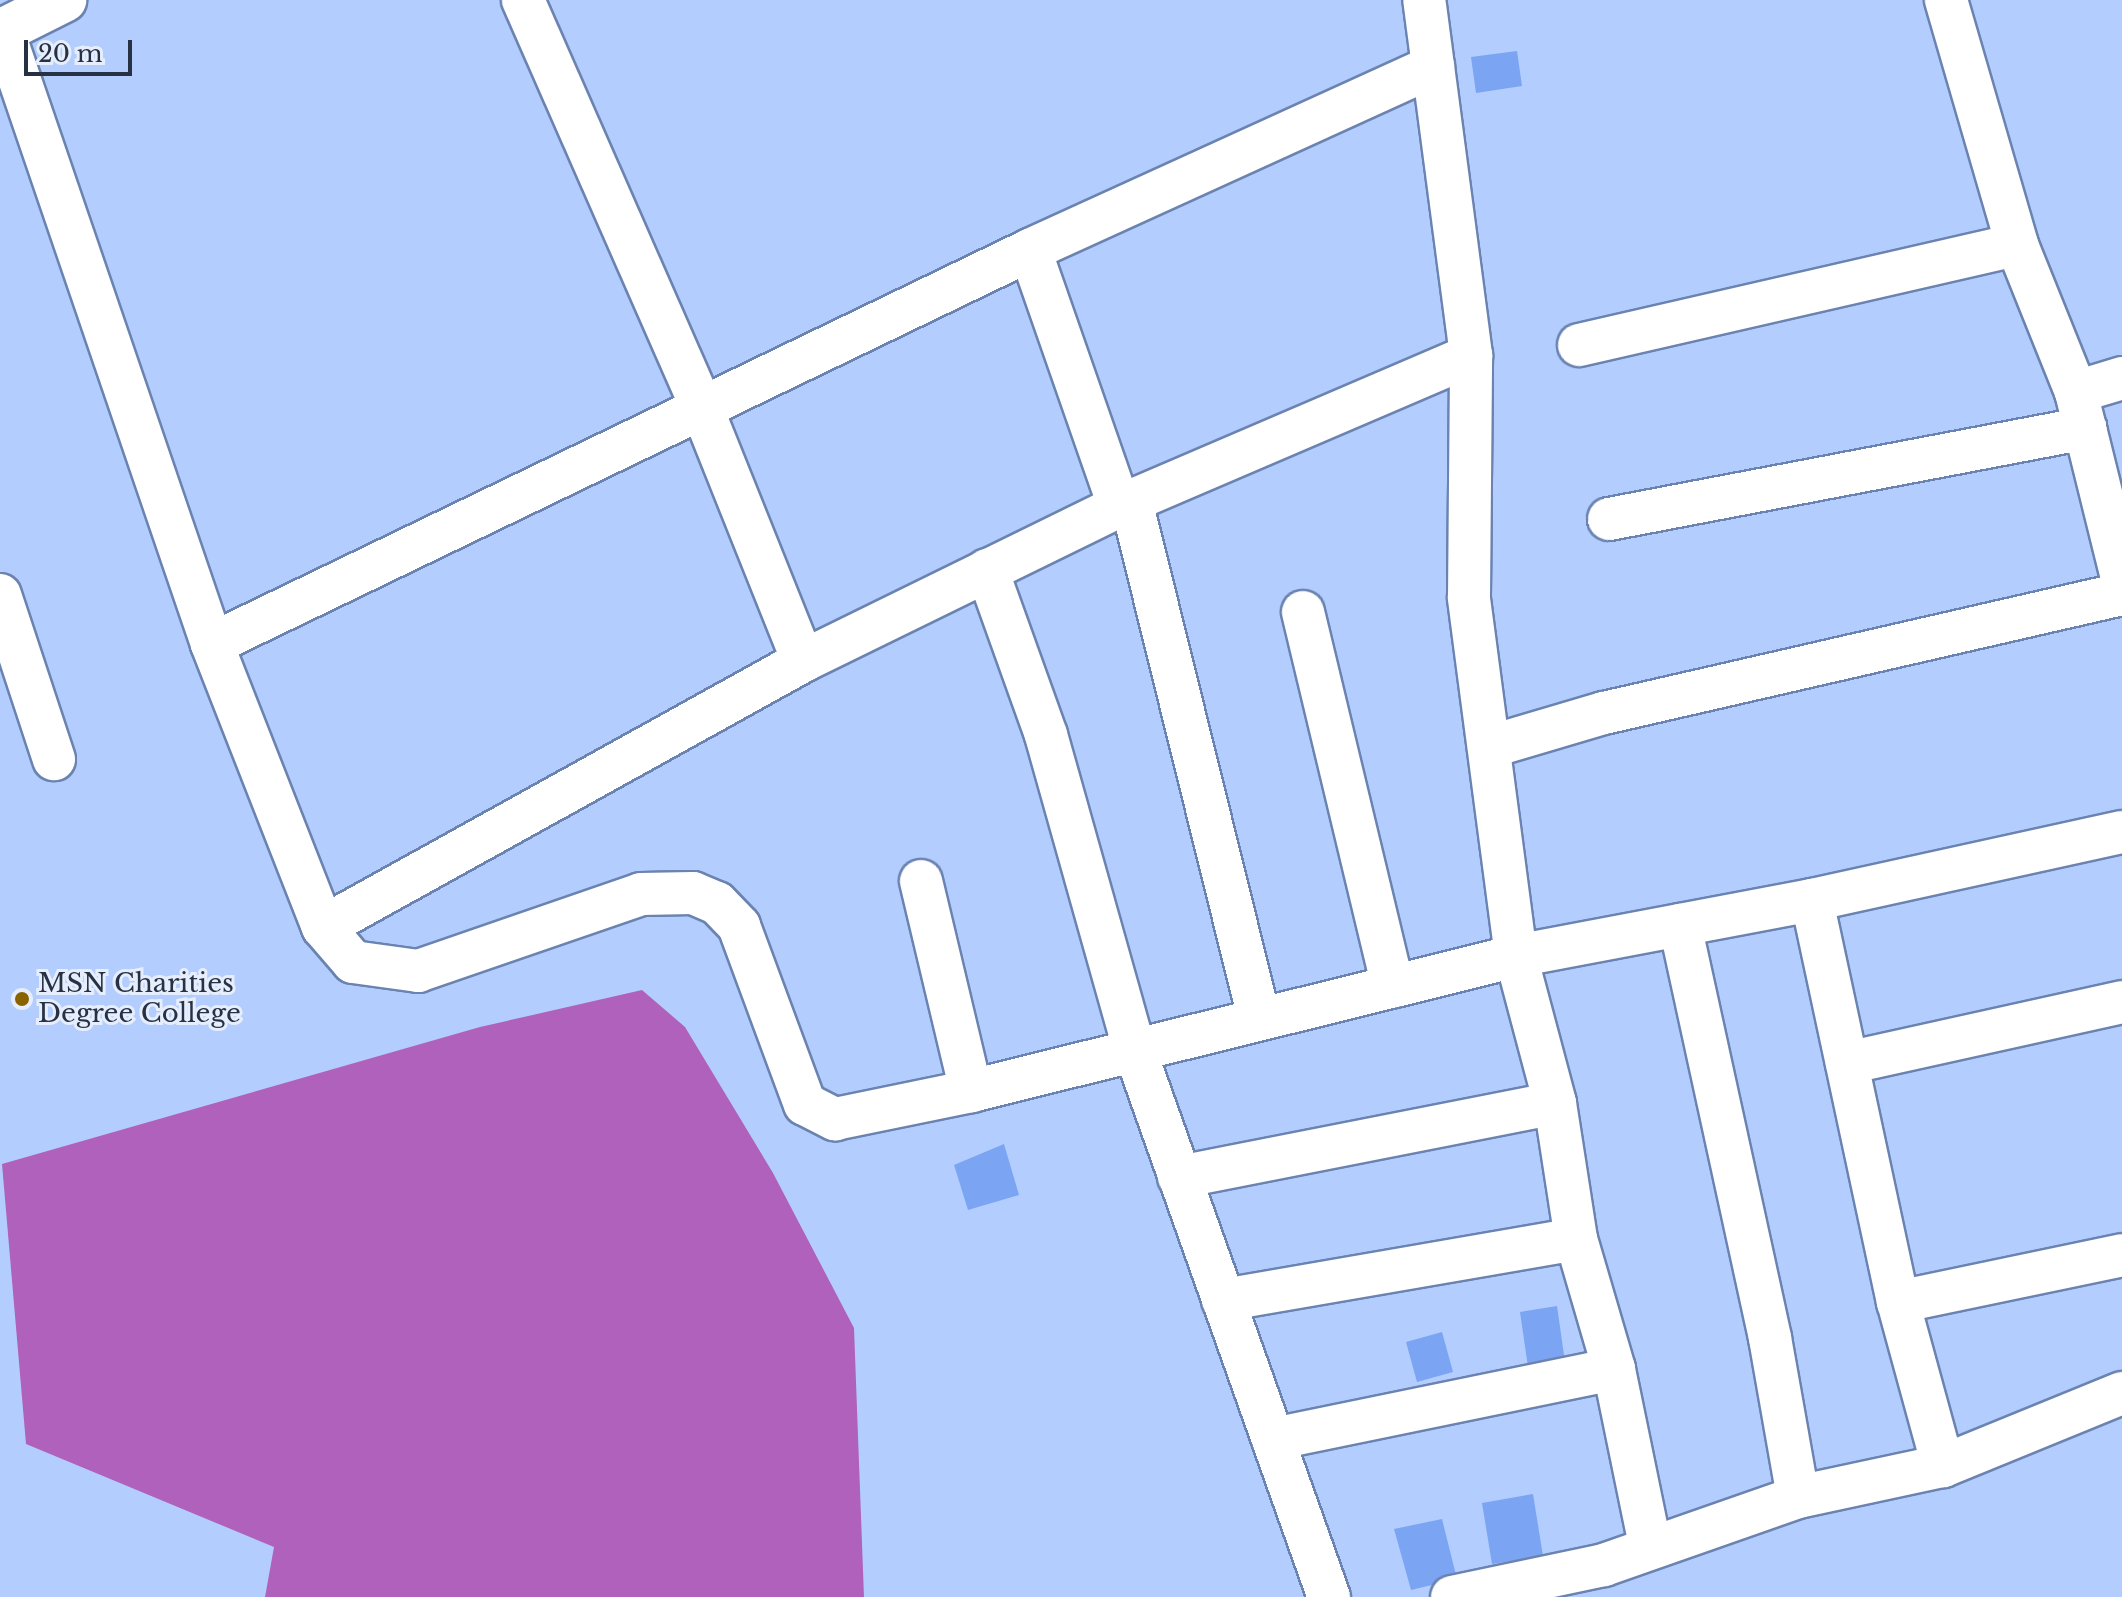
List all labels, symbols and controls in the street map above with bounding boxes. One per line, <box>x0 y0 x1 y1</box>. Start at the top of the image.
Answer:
scale bar <box>28 24 136 74</box>
text: 20 m <box>38 39 103 68</box>
place label: MSN Charities Degree College <box>38 968 241 1030</box>
marker: MSN Charities Degree College <box>13 990 31 1008</box>

